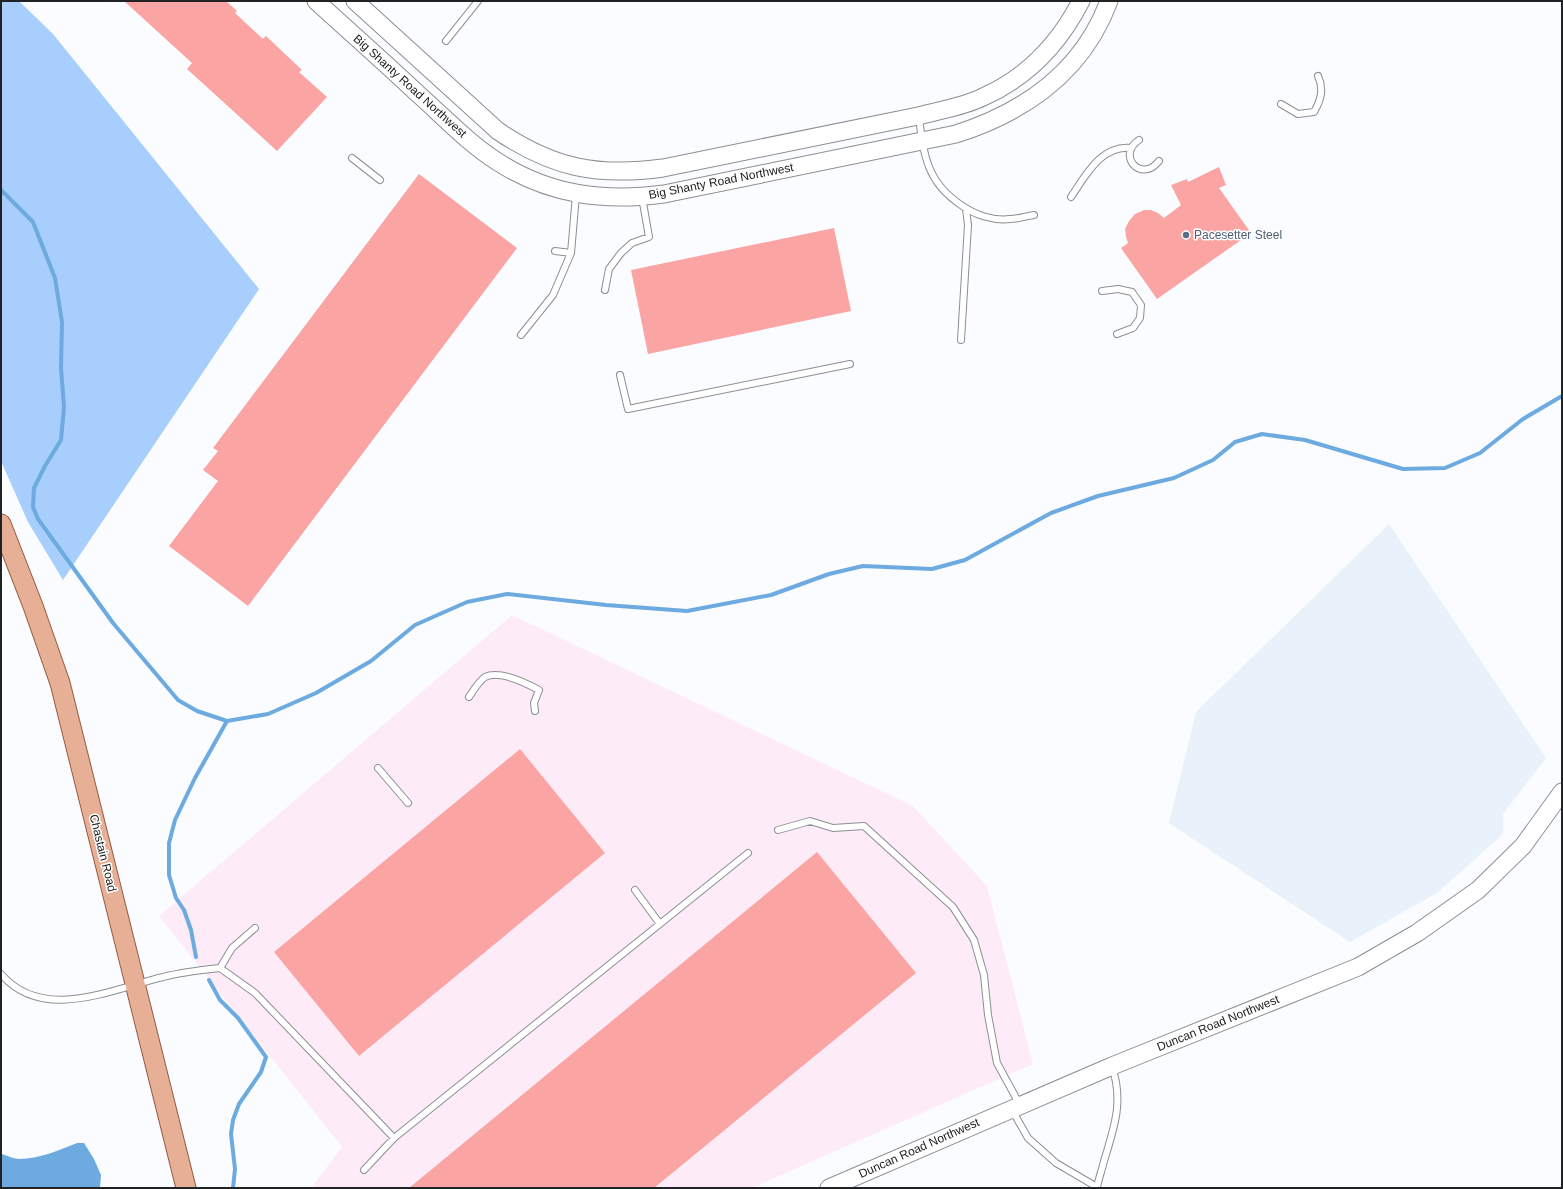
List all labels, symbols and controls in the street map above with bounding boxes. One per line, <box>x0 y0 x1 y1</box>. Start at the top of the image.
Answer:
street label: Big Shanty Road Northwest <box>351 31 470 141</box>
street label: Big Shanty Road Northwest <box>647 160 795 202</box>
place label: Pacesetter Steel <box>1194 228 1282 242</box>
marker: Pacesetter Steel <box>1181 230 1191 240</box>
street label: Chastain Road <box>87 813 119 893</box>
street label: Duncan Road Northwest <box>1155 992 1282 1054</box>
street label: Duncan Road Northwest <box>856 1115 982 1181</box>

